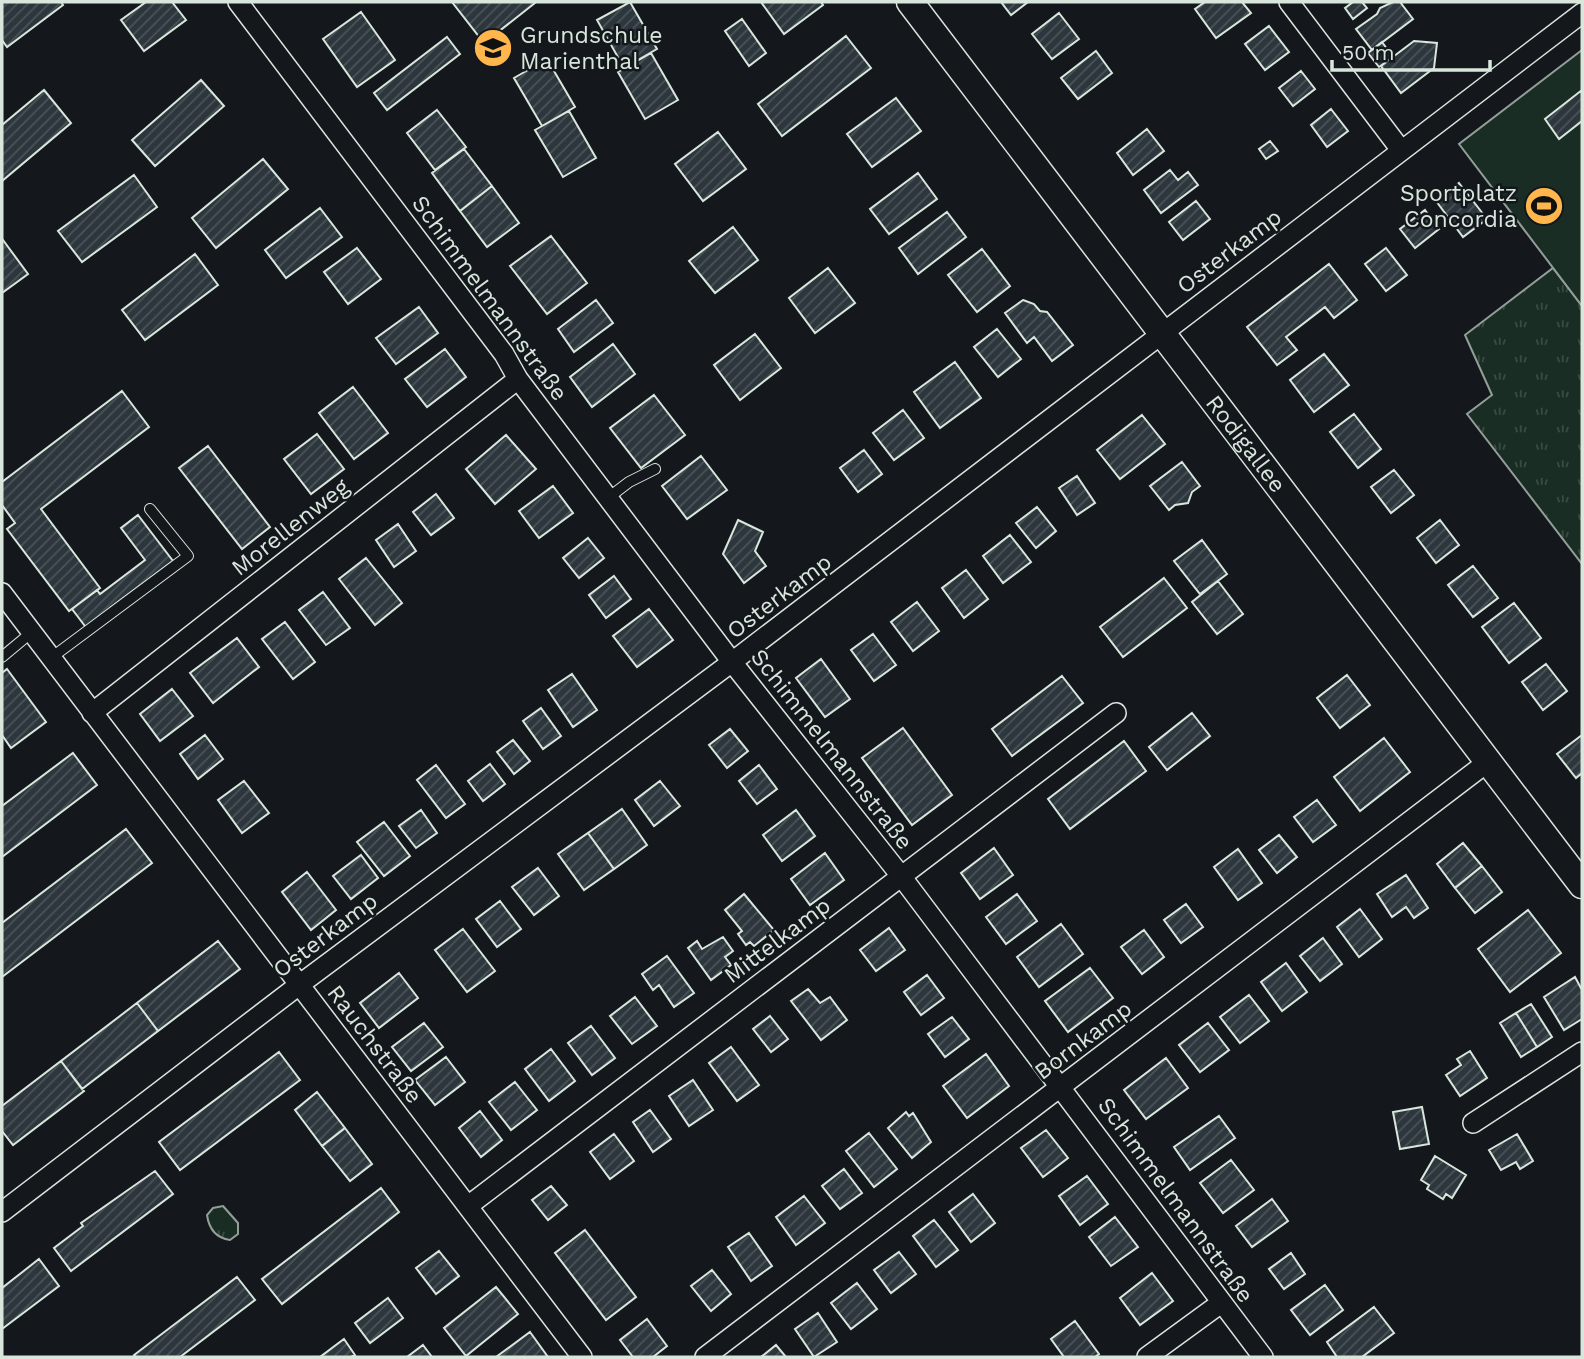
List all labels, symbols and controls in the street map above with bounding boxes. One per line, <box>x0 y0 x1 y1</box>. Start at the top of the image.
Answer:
place label: Grundschule Marienthal <box>520 22 663 75</box>
school or university icon: Grundschule Marienthal <box>472 27 514 69</box>
scale bar <box>1332 28 1490 72</box>
text: 50 m <box>1342 40 1394 65</box>
place label: Sportplatz Concordia <box>1400 180 1517 233</box>
sports icon: Sportplatz Concordia <box>1523 185 1565 227</box>
street label: Schimmelmannstraße <box>406 191 573 406</box>
street label: Osterkamp <box>1172 203 1287 299</box>
street label: Rodigallee <box>1200 390 1291 498</box>
street label: Morellenweg <box>226 473 355 582</box>
street label: Osterkamp <box>722 548 837 644</box>
street label: Schimmelmannstraße <box>745 644 918 855</box>
street label: Osterkamp <box>268 887 383 983</box>
street label: Mittelkamp <box>719 892 836 989</box>
street label: Rauchstraße <box>321 980 428 1109</box>
street label: Bornkamp <box>1029 995 1137 1086</box>
street label: Schimmelmannstraße <box>1092 1093 1259 1308</box>

